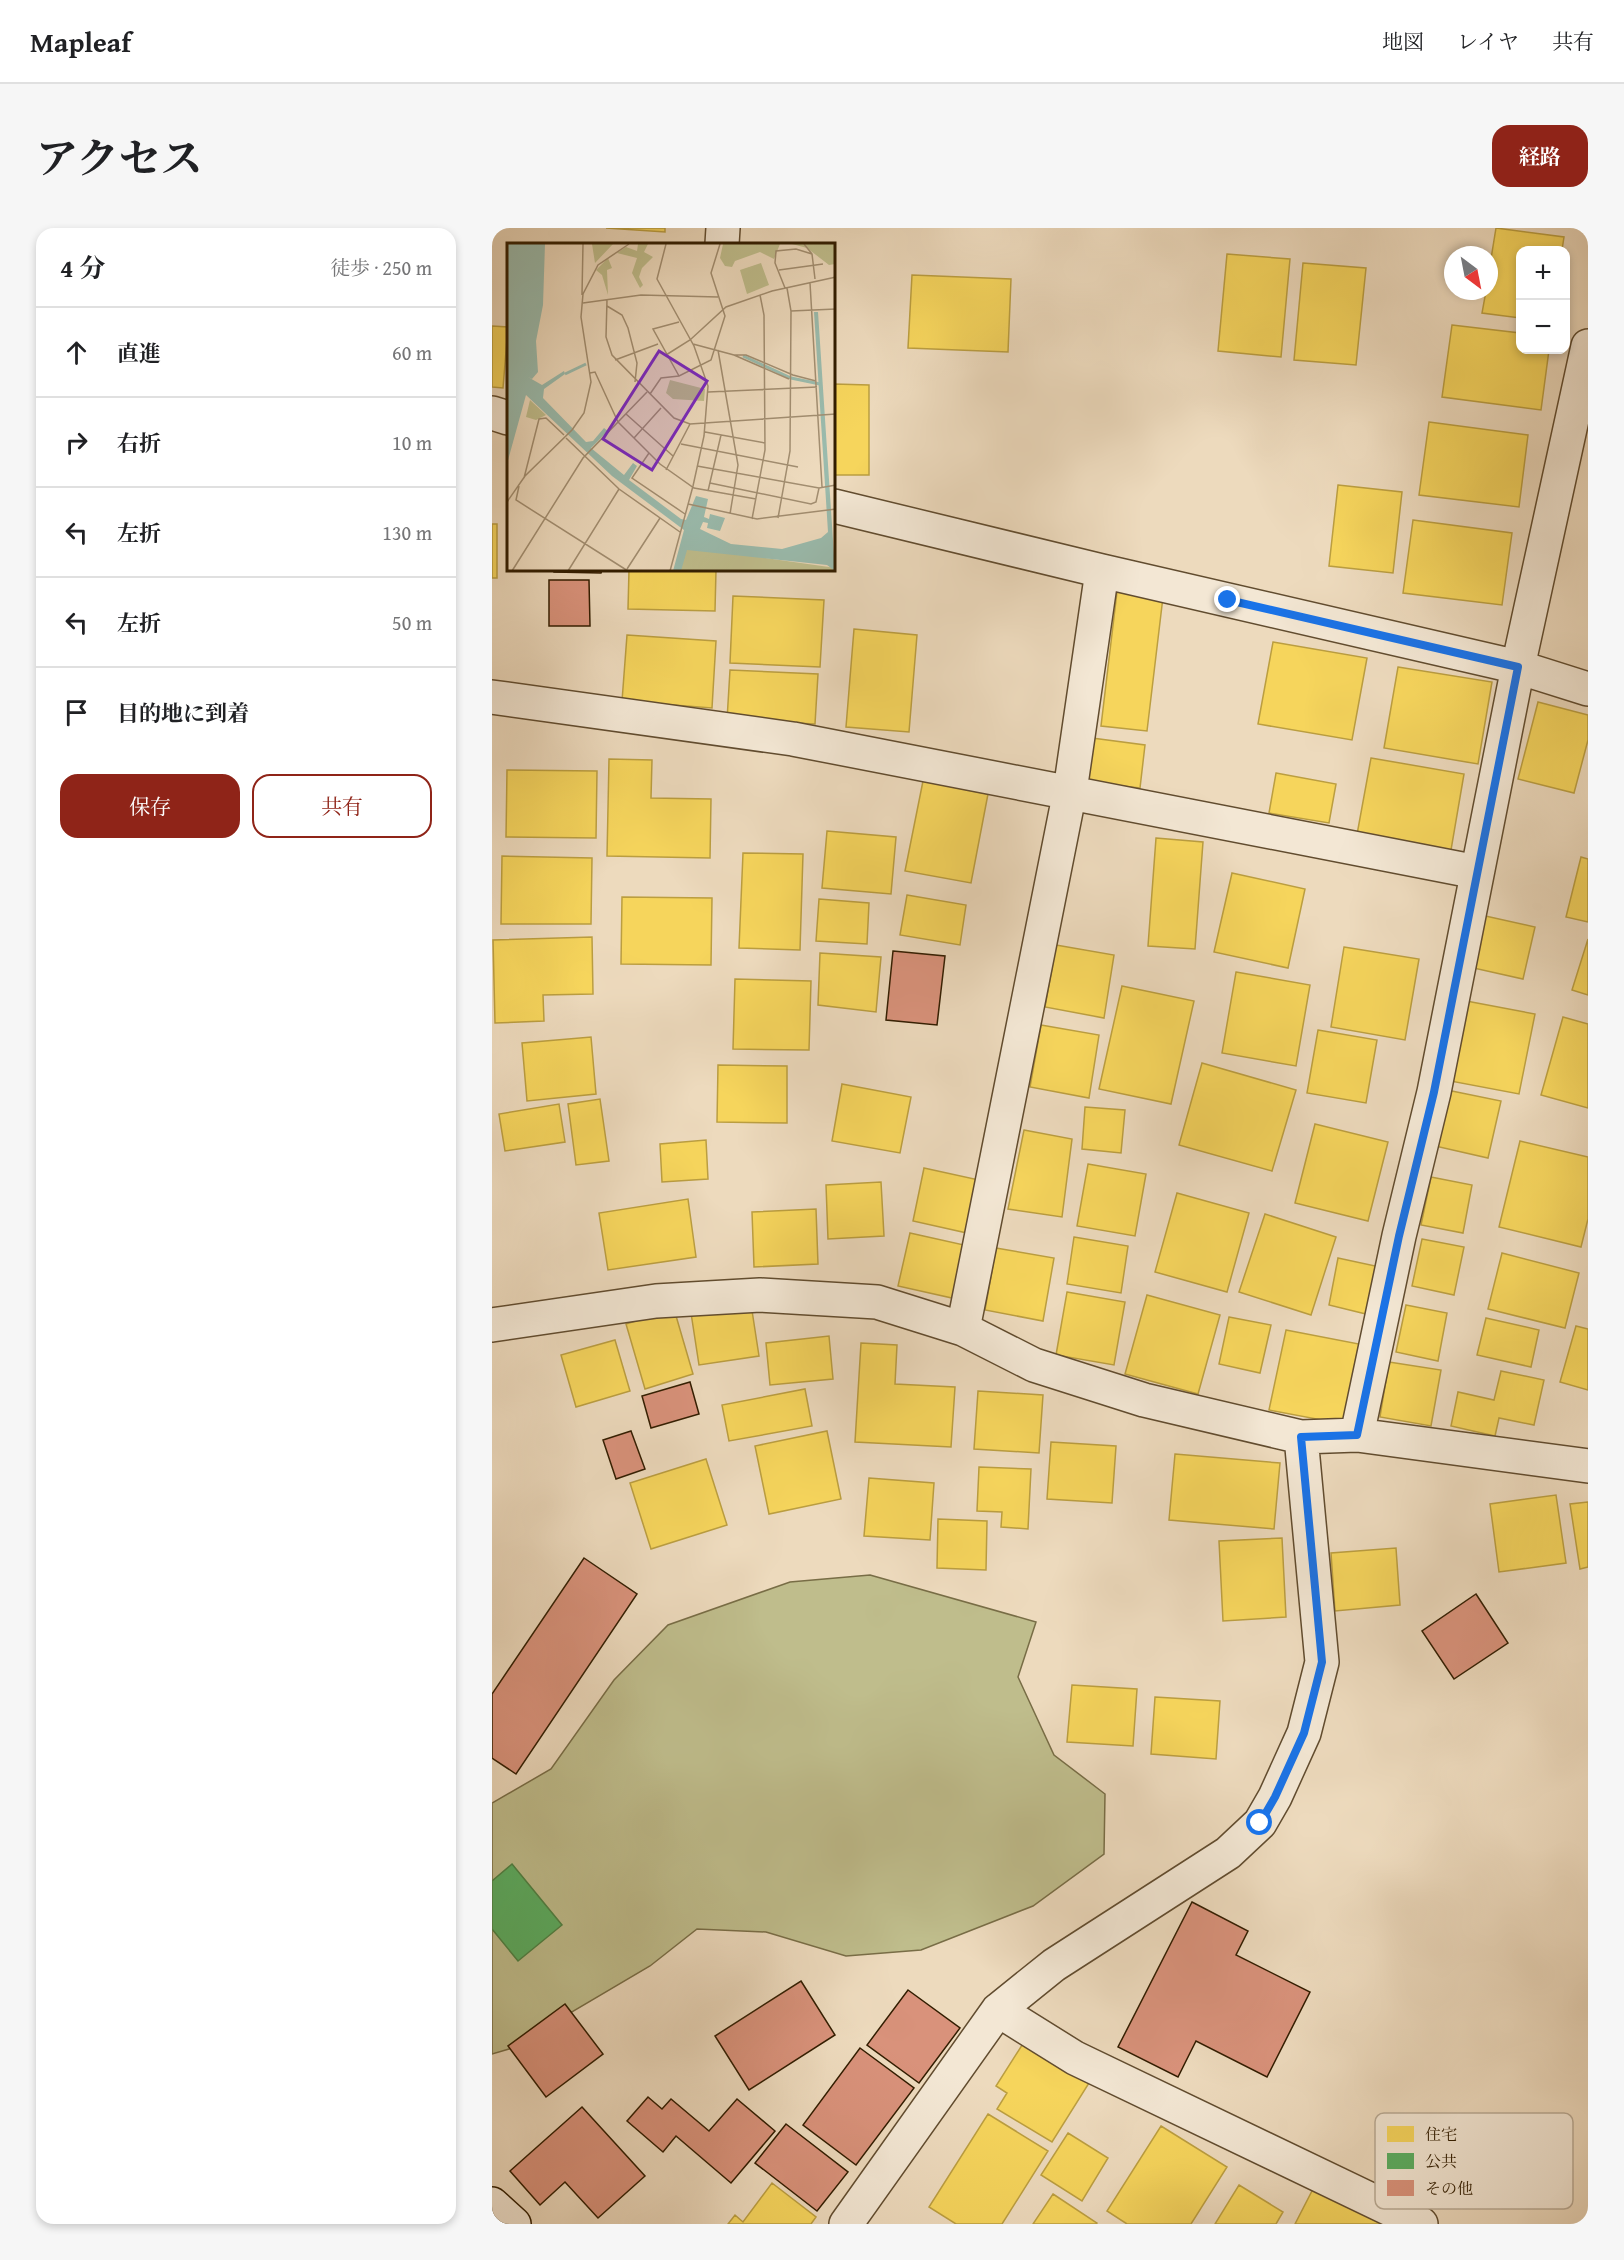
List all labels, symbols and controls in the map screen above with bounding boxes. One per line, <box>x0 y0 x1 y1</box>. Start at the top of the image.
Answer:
text: Mapleaf <box>30 21 131 62</box>
text: 地図 <box>1382 26 1424 57</box>
text: レイヤ <box>1457 26 1519 57</box>
text: 共有 <box>1552 26 1594 57</box>
button: 経路 <box>1492 125 1588 187</box>
text: アクセス <box>36 127 203 188</box>
inset map <box>507 243 836 572</box>
north arrow <box>1444 246 1498 300</box>
map controls <box>1516 246 1570 354</box>
button: + <box>1516 246 1570 300</box>
text: 4 分 <box>60 248 105 287</box>
text: 徒歩 · 250 m <box>330 253 432 282</box>
button: − <box>1516 300 1570 354</box>
icon: ahead <box>60 336 93 369</box>
text: 直進 <box>117 337 161 369</box>
text: 60 m <box>392 338 432 367</box>
icon: right <box>60 426 93 459</box>
text: 右折 <box>117 427 161 459</box>
text: 10 m <box>392 428 432 457</box>
icon: left <box>60 516 93 549</box>
text: 左折 <box>117 517 161 549</box>
text: 130 m <box>382 518 432 547</box>
route end <box>1214 586 1240 612</box>
icon: left <box>60 606 93 639</box>
text: 左折 <box>117 607 161 639</box>
text: 50 m <box>392 608 432 637</box>
icon: arrive <box>60 696 93 729</box>
text: 目的地に到着 <box>117 697 249 729</box>
button: 保存 <box>60 774 240 838</box>
button: 共有 <box>252 774 432 838</box>
route start <box>1246 1809 1272 1835</box>
legend <box>1375 2113 1573 2209</box>
text: 住宅 <box>1425 2122 1457 2146</box>
text: 公共 <box>1425 2149 1457 2173</box>
text: その他 <box>1425 2176 1473 2200</box>

